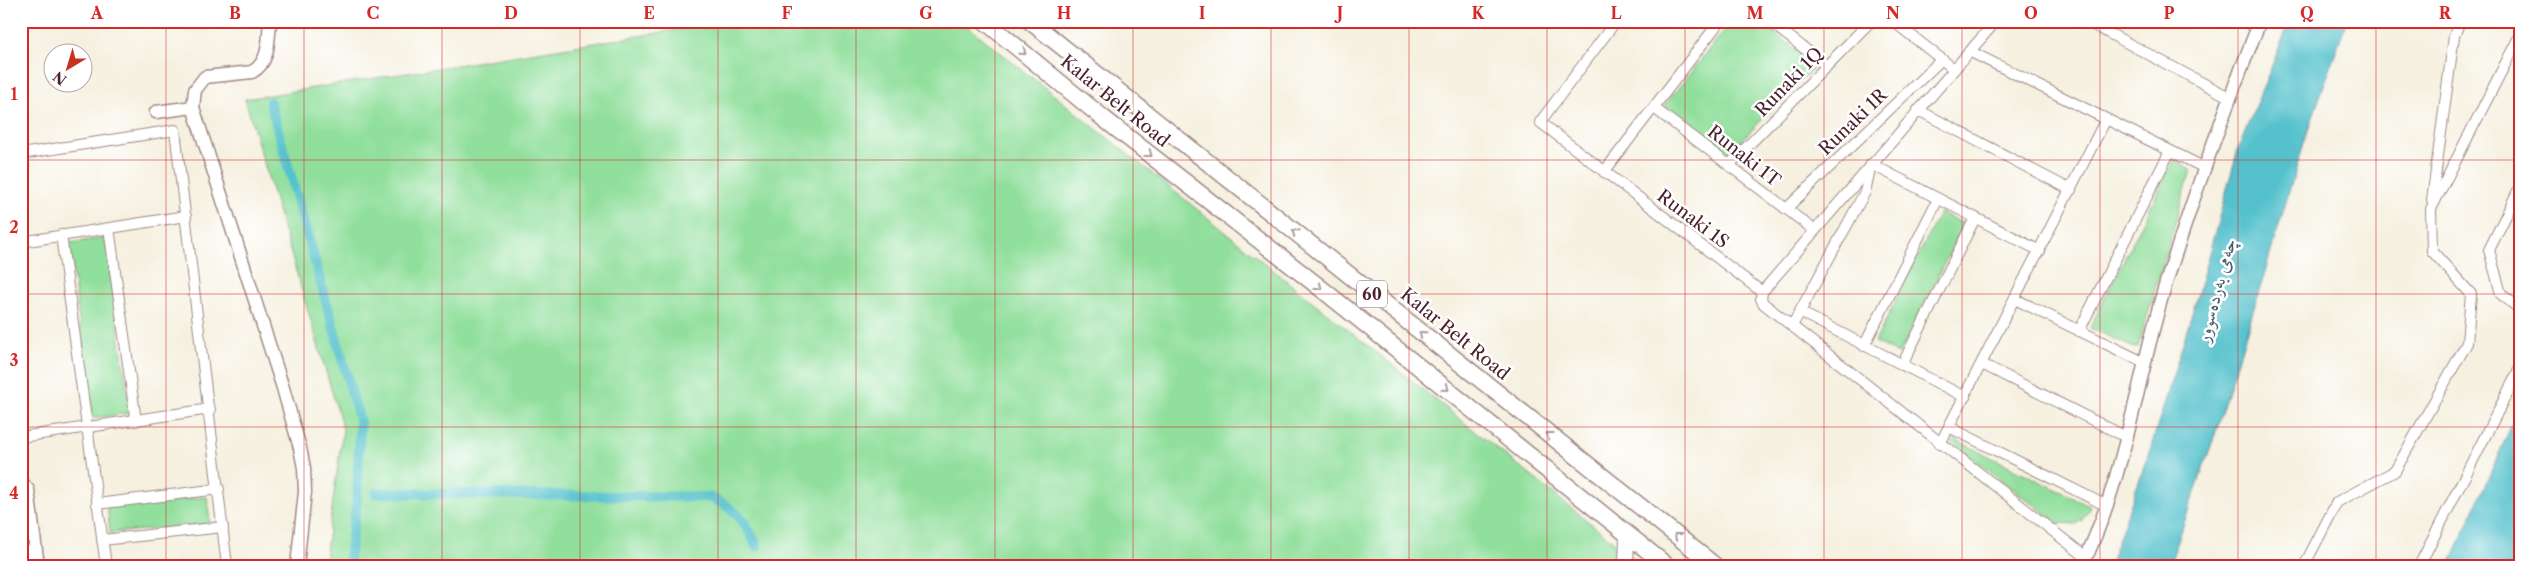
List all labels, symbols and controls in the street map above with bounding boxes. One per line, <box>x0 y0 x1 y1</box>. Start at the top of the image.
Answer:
text: A <box>90 3 104 23</box>
text: B <box>229 3 241 23</box>
text: C <box>367 3 379 23</box>
text: D <box>504 3 518 23</box>
text: E <box>643 3 655 23</box>
text: F <box>782 3 793 23</box>
text: G <box>919 3 933 23</box>
text: H <box>1057 3 1071 23</box>
text: I <box>1199 3 1206 23</box>
text: J <box>1334 3 1343 23</box>
text: K <box>1472 3 1486 23</box>
text: L <box>1610 3 1622 23</box>
text: M <box>1747 3 1764 23</box>
text: N <box>1886 3 1900 23</box>
text: O <box>2024 3 2038 23</box>
text: P <box>2164 3 2175 23</box>
text: Q <box>2300 3 2314 23</box>
text: R <box>2439 3 2452 23</box>
north arrow <box>42 42 92 92</box>
street label: Runaki 1Q <box>1750 43 1828 121</box>
one-way arrow <box>1017 47 1026 55</box>
street label: Kalar Belt Road <box>1056 50 1174 152</box>
text: N <box>50 67 70 89</box>
street label: Runaki 1R <box>1814 83 1892 160</box>
text: 1 <box>10 84 18 104</box>
street label: Runaki 1T <box>1703 121 1785 192</box>
one-way arrow <box>1144 149 1153 158</box>
street label: Runaki 1S <box>1653 185 1733 253</box>
text: 2 <box>9 217 19 237</box>
one-way arrow <box>1292 230 1301 238</box>
water label: چەمی بەردەسوور <box>2191 235 2243 347</box>
road number: 60 <box>1357 280 1387 308</box>
one-way arrow <box>1313 281 1322 289</box>
street label: Kalar Belt Road <box>1396 283 1514 385</box>
one-way arrow <box>1419 331 1428 339</box>
text: 3 <box>9 350 19 370</box>
one-way arrow <box>1440 383 1449 392</box>
one-way arrow <box>1546 432 1555 440</box>
text: 4 <box>9 483 19 503</box>
one-way arrow <box>1673 532 1682 541</box>

